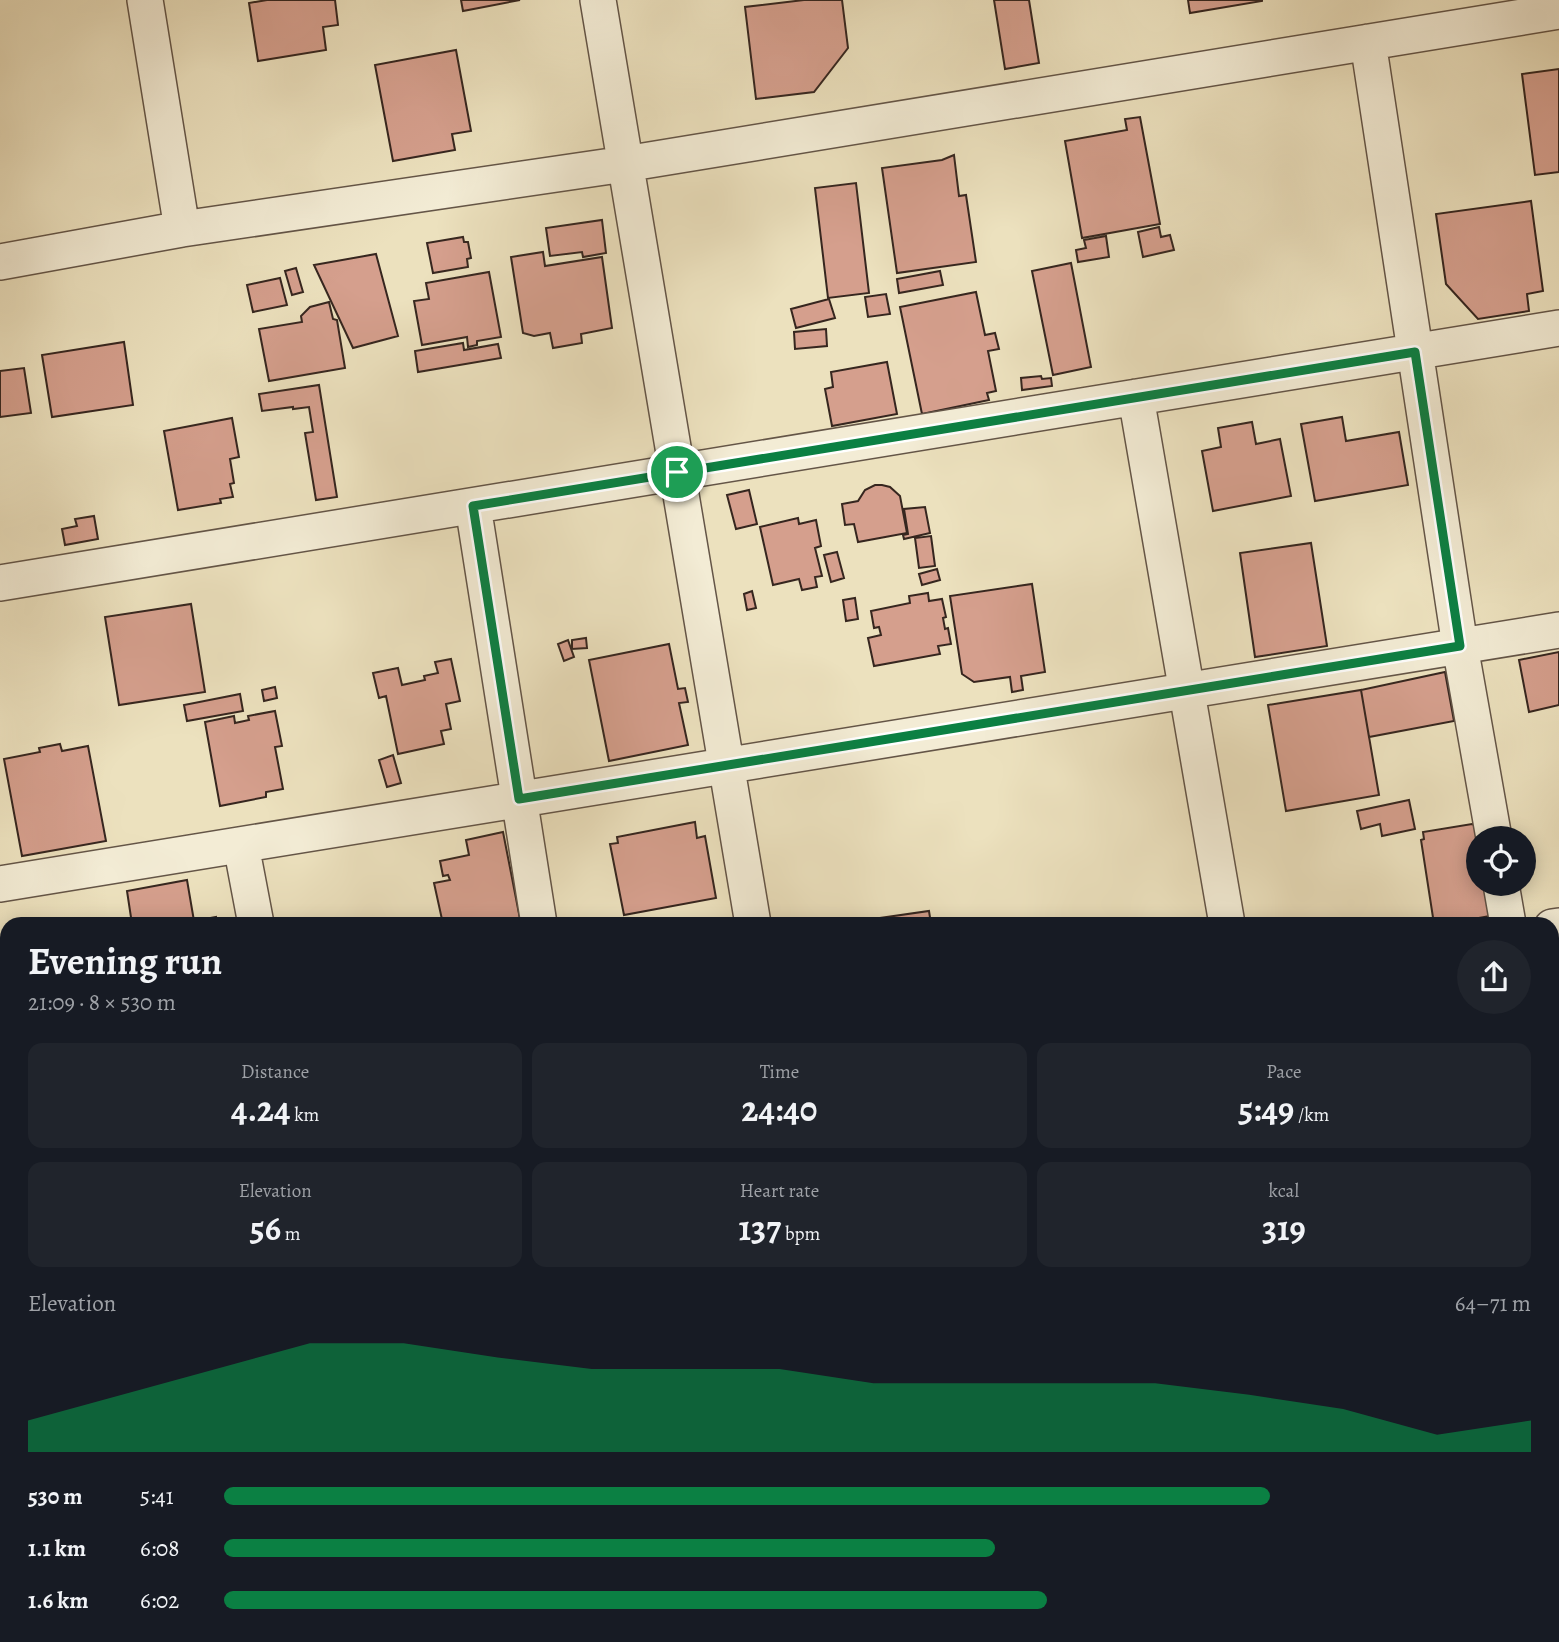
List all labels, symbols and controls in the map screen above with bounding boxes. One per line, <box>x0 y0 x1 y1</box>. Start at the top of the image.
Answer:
pin <box>647 442 707 502</box>
icon: arrive <box>658 453 696 491</box>
map controls <box>1466 826 1536 896</box>
button: locate <box>1466 826 1536 896</box>
text: Evening run <box>28 935 222 987</box>
button: share <box>1457 940 1531 1014</box>
text: 21:09 · 8 × 530 m <box>28 987 176 1018</box>
text: Distance <box>241 1059 309 1085</box>
text: Time <box>760 1059 799 1085</box>
text: Pace <box>1266 1059 1301 1085</box>
text: 4.24 <box>231 1085 290 1133</box>
text: 24:40 <box>742 1085 817 1133</box>
text: 5:49 <box>1238 1085 1294 1133</box>
text: km <box>290 1102 319 1128</box>
text: /km <box>1294 1102 1329 1128</box>
text: Elevation <box>239 1178 312 1204</box>
text: Heart rate <box>740 1178 819 1204</box>
text: kcal <box>1269 1178 1299 1204</box>
text: 56 <box>250 1204 281 1252</box>
text: 137 <box>739 1204 781 1252</box>
text: 319 <box>1262 1204 1306 1252</box>
text: m <box>281 1221 301 1247</box>
text: bpm <box>781 1221 820 1247</box>
text: Elevation <box>28 1288 116 1319</box>
text: 64–71 m <box>1455 1288 1531 1319</box>
text: 530 m <box>28 1481 83 1512</box>
text: 5:41 <box>140 1481 174 1512</box>
text: 1.1 km <box>28 1533 86 1564</box>
text: 6:08 <box>140 1533 180 1564</box>
text: 1.6 km <box>28 1585 88 1616</box>
text: 6:02 <box>140 1585 179 1616</box>

